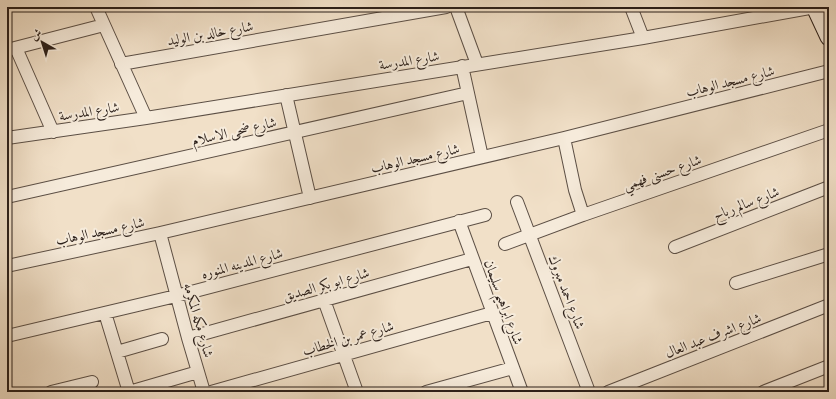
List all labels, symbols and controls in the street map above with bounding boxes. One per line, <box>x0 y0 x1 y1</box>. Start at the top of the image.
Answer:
street label: شارع خالد بن الوليد <box>166 18 255 52</box>
north arrow <box>22 22 62 62</box>
text: ش <box>28 26 44 43</box>
street label: شارع المدرسة <box>378 47 441 77</box>
street label: شارع مسجد الوهاب <box>684 62 777 104</box>
street label: شارع المدرسة <box>58 98 121 128</box>
street label: شارع ضحى الاسلام <box>190 113 279 153</box>
street label: شارع مسجد الوهاب <box>369 140 462 180</box>
street label: شارع حسنى فهمي <box>621 151 705 198</box>
street label: شارع سالم رباح <box>711 183 783 228</box>
street label: شارع مسجد الوهاب <box>54 214 147 252</box>
street label: شارع المدينه المنوره <box>199 244 286 285</box>
street label: شارع احمد مبروك <box>542 253 588 333</box>
street label: شارع ابراهيم سليمان <box>476 257 527 349</box>
street label: شارع ابو بكر الصديق <box>281 264 372 308</box>
street label: شارع مكه المكرمه <box>177 281 217 360</box>
street label: شارع اشرف عبد العال <box>663 309 765 364</box>
street label: شارع عمر بن الخطاب <box>300 317 397 363</box>

